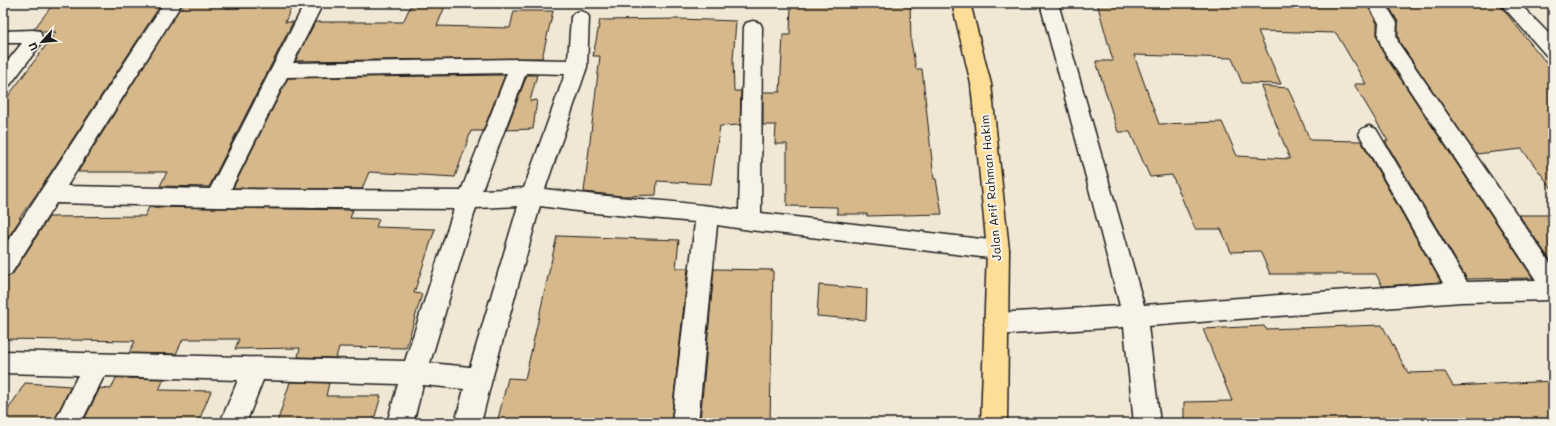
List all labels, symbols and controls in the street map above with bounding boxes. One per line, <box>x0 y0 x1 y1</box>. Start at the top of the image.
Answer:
north arrow <box>22 22 62 62</box>
text: U <box>24 40 41 54</box>
street label: Jalan Arif Rahman Hakim <box>976 114 1004 262</box>

